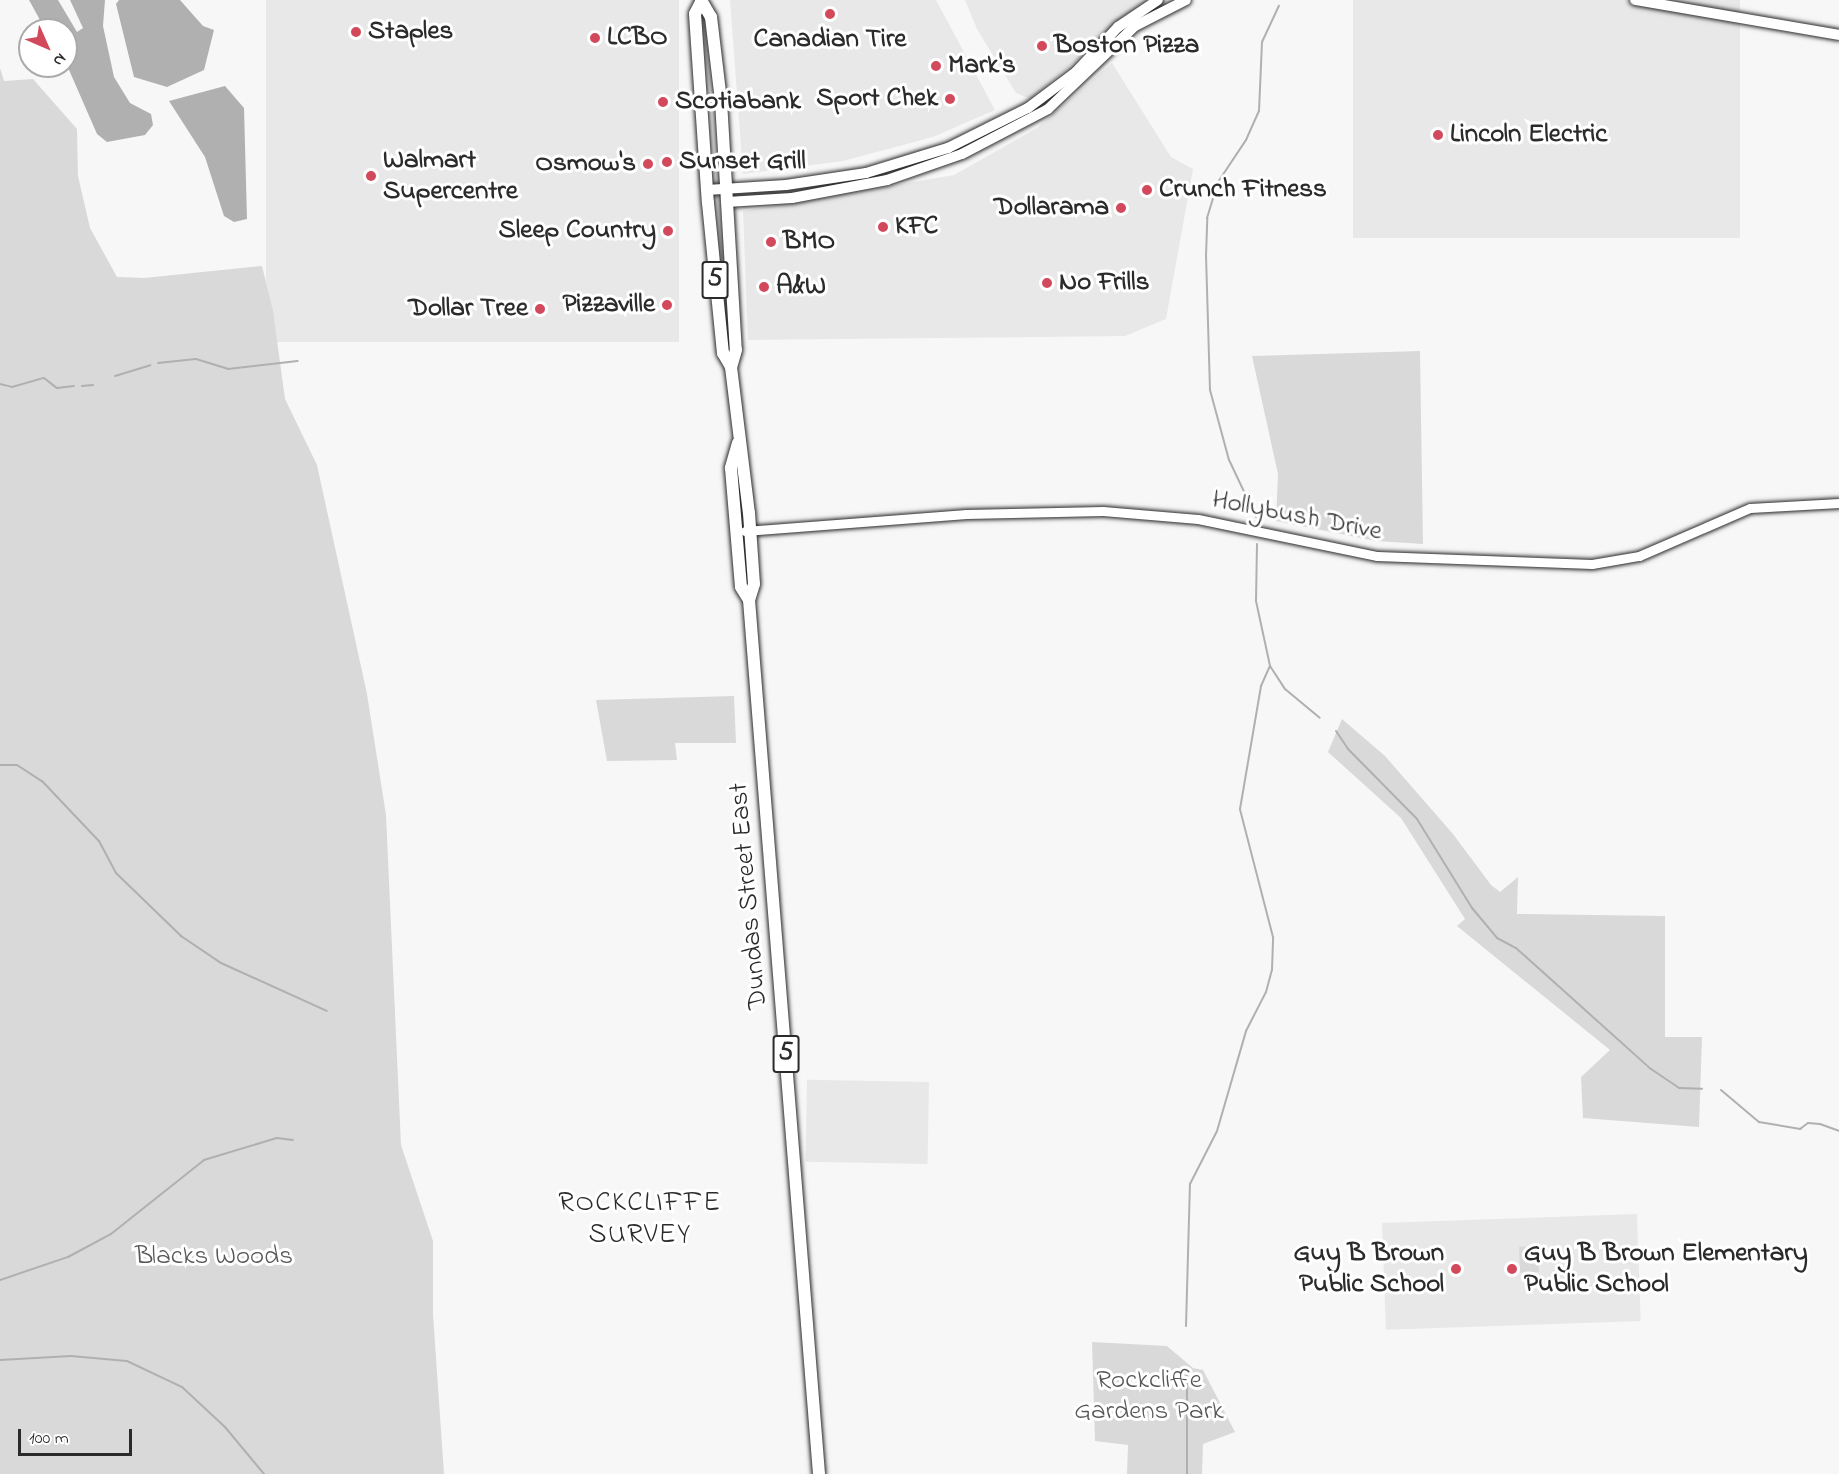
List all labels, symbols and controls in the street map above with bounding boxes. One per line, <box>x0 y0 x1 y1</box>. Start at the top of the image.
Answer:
marker: Canadian Tire <box>823 7 837 21</box>
place label: Staples <box>368 16 453 48</box>
north arrow <box>18 18 78 78</box>
place label: LCBO <box>607 22 668 54</box>
place label: Canadian Tire <box>754 24 906 56</box>
marker: Staples <box>349 25 363 39</box>
place label: Boston Pizza <box>1054 30 1199 62</box>
marker: LCBO <box>588 31 602 45</box>
marker: Boston Pizza <box>1035 39 1049 53</box>
text: N <box>47 47 72 72</box>
place label: Mark's <box>948 50 1016 82</box>
marker: Mark's <box>929 59 943 73</box>
place label: Sport Chek <box>816 83 938 115</box>
place label: Scotiabank <box>675 86 801 118</box>
marker: Sport Chek <box>943 92 957 106</box>
marker: Scotiabank <box>656 95 670 109</box>
place label: Lincoln Electric <box>1450 119 1607 151</box>
marker: Lincoln Electric <box>1431 128 1445 142</box>
place label: Walmart Supercentre <box>383 144 518 207</box>
place label: Sunset Grill <box>679 146 806 178</box>
place label: Osmow's <box>535 148 636 180</box>
marker: Sunset Grill <box>660 155 674 169</box>
marker: Osmow's <box>641 157 655 171</box>
marker: Walmart Supercentre <box>364 169 378 183</box>
place label: Crunch Fitness <box>1159 174 1327 206</box>
marker: Crunch Fitness <box>1140 183 1154 197</box>
place label: Dollarama <box>994 192 1109 224</box>
marker: Dollarama <box>1114 201 1128 215</box>
place label: KFC <box>895 211 938 243</box>
place label: Sleep Country <box>499 215 656 247</box>
marker: KFC <box>876 220 890 234</box>
marker: Sleep Country <box>661 224 675 238</box>
place label: BMO <box>783 226 835 258</box>
marker: BMO <box>764 235 778 249</box>
road number: 5 <box>702 257 728 303</box>
place label: No Frills <box>1059 267 1149 299</box>
place label: A&W <box>776 271 826 303</box>
marker: No Frills <box>1040 276 1054 290</box>
marker: A&W <box>757 280 771 294</box>
place label: Pizzaville <box>562 289 655 321</box>
place label: Dollar Tree <box>408 293 528 325</box>
marker: Pizzaville <box>660 298 674 312</box>
marker: Dollar Tree <box>533 302 547 316</box>
street label: Hollybush Drive <box>1209 484 1385 548</box>
street label: Dundas Street East <box>723 781 775 1011</box>
road number: 5 <box>772 1031 800 1077</box>
district label: ROCKCLIFFE SURVEY <box>558 1187 722 1253</box>
place label: Guy B Brown Public School <box>1293 1237 1444 1300</box>
place label: Guy B Brown Elementary Public School <box>1524 1237 1808 1300</box>
park label: Blacks Woods <box>135 1241 293 1273</box>
marker: Guy B Brown Public School <box>1449 1262 1463 1276</box>
marker: Guy B Brown Elementary Public School <box>1505 1262 1519 1276</box>
park label: Rockcliffe Gardens Park <box>1074 1364 1224 1427</box>
scale bar <box>21 1417 135 1455</box>
text: 100 m <box>29 1426 69 1452</box>

